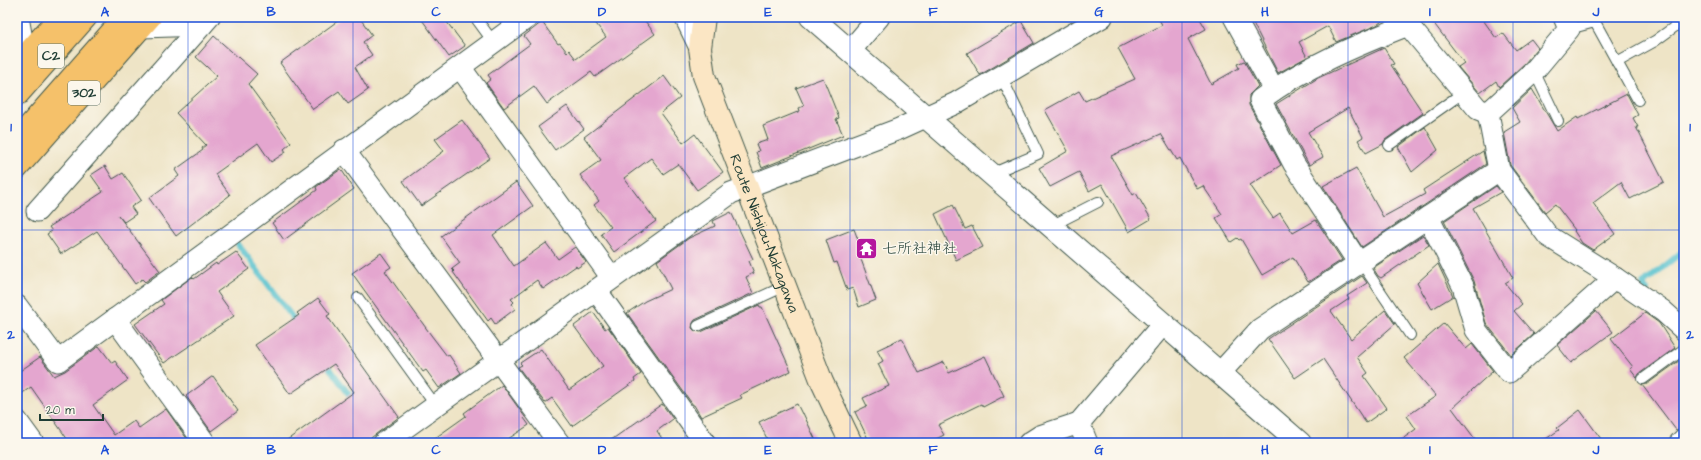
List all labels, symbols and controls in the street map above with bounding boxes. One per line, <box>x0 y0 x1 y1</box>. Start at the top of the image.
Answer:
text: A <box>101 3 110 21</box>
text: B <box>266 3 276 21</box>
text: C <box>431 3 441 21</box>
text: D <box>598 3 607 21</box>
text: E <box>764 3 772 21</box>
text: F <box>928 3 938 21</box>
text: G <box>1094 3 1104 21</box>
text: H <box>1261 3 1269 21</box>
text: I <box>1429 3 1431 21</box>
text: J <box>1592 3 1600 21</box>
road number: C2 <box>38 44 64 68</box>
road number: 302 <box>68 81 100 105</box>
text: 1 <box>10 118 12 136</box>
text: 1 <box>1689 118 1691 136</box>
street label: Route Nishijou-Nakagawa <box>725 151 805 316</box>
temple icon: 七所社神社 <box>853 235 879 261</box>
place label: 七所社神社 <box>882 238 957 259</box>
text: 2 <box>6 326 15 344</box>
text: 2 <box>1685 326 1694 344</box>
scale bar <box>40 396 103 422</box>
text: 20 m <box>46 402 75 419</box>
text: A <box>101 441 110 459</box>
text: B <box>266 441 276 459</box>
text: C <box>431 441 441 459</box>
text: D <box>598 441 607 459</box>
text: E <box>764 441 772 459</box>
text: F <box>928 441 938 459</box>
text: G <box>1094 441 1104 459</box>
text: H <box>1261 441 1269 459</box>
text: I <box>1429 441 1431 459</box>
text: J <box>1592 441 1600 459</box>

